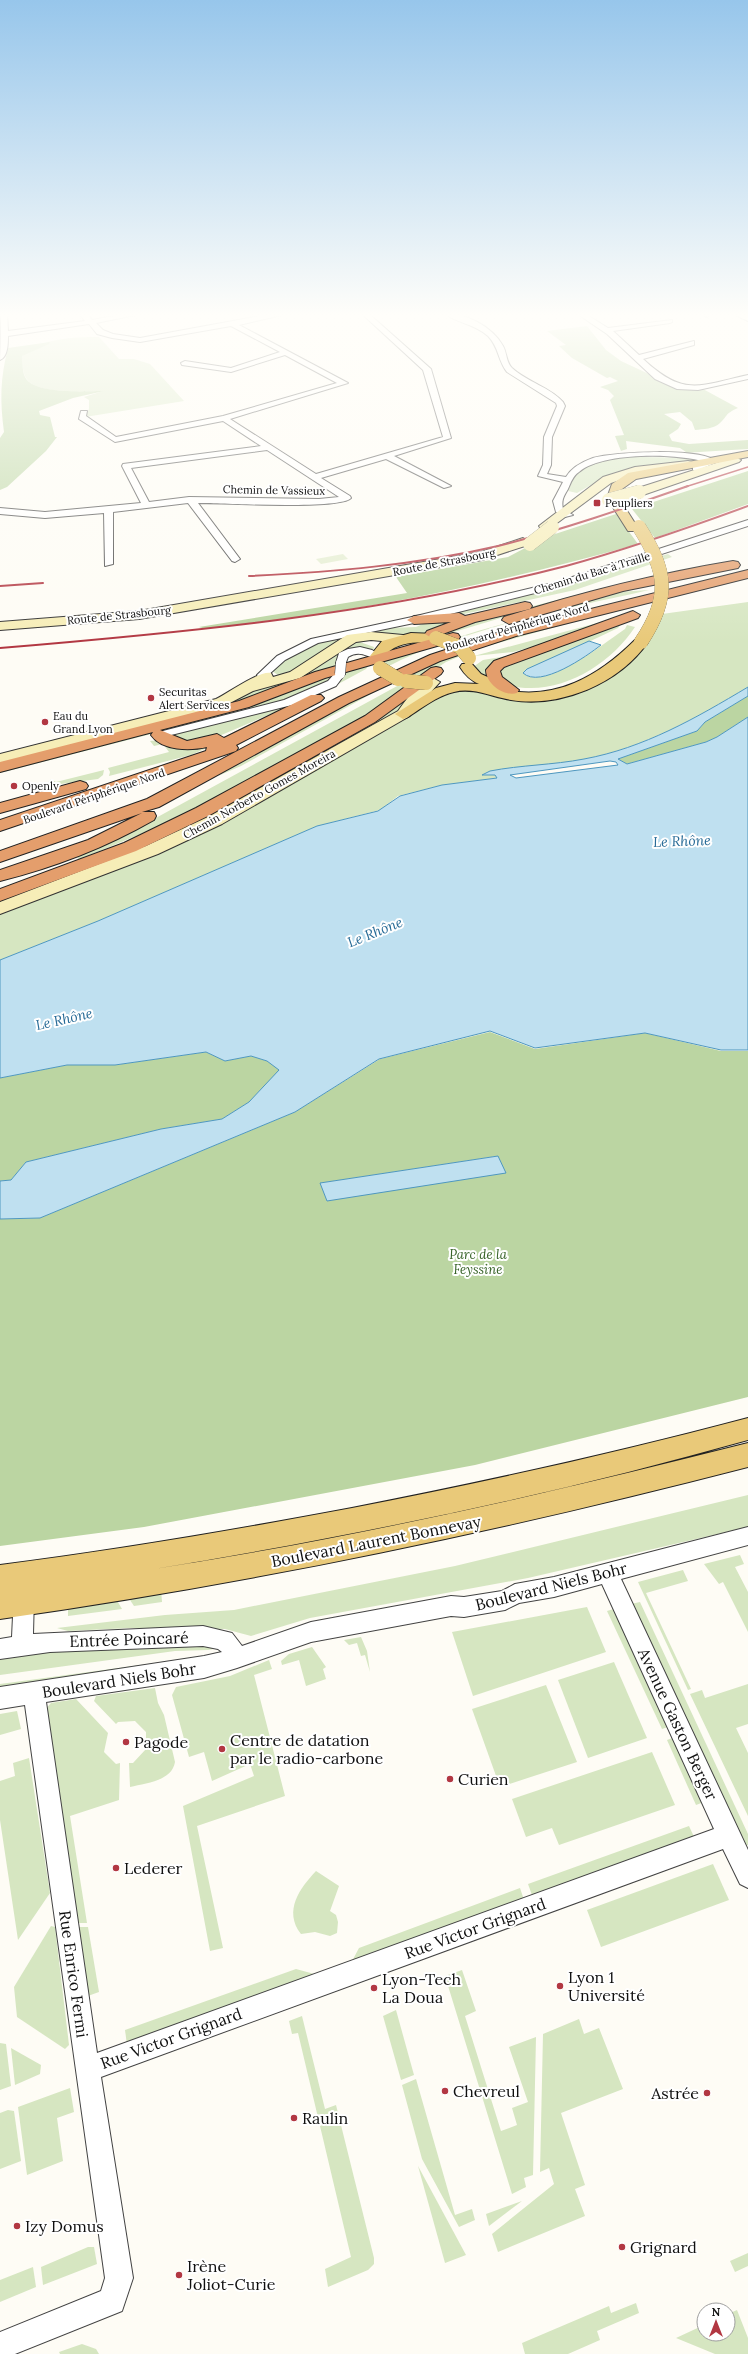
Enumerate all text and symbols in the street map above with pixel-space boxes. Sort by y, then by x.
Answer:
street label: Chemin de Vassieux [223,482,325,498]
place label: Peupliers [605,496,653,510]
marker: Peupliers [592,498,602,508]
street label: Route de Strasbourg [391,545,498,579]
street label: Chemin du Bac à Traille [532,549,652,597]
street label: Boulevard Périphérique Nord [443,600,591,654]
street label: Route de Strasbourg [66,602,173,627]
place label: Securitas Alert Services [158,685,229,712]
marker: Securitas Alert Services [146,693,156,703]
place label: Eau du Grand Lyon [53,709,113,736]
marker: Eau du Grand Lyon [40,717,50,727]
street label: Chemin Norberto Gomes Moreira [180,746,338,842]
street label: Boulevard Périphérique Nord [21,765,167,827]
place label: Openly [22,779,59,793]
marker: Openly [9,781,19,791]
water label: Le Rhône [653,831,712,851]
water label: Le Rhône [345,913,405,951]
water label: Le Rhône [34,1004,94,1034]
park label: Parc de la Feyssine [449,1246,508,1278]
street label: Boulevard Laurent Bonnevay [269,1511,483,1571]
street label: Boulevard Niels Bohr [473,1557,629,1615]
street label: Entrée Poincaré [69,1627,189,1651]
street label: Avenue Gaston Berger [634,1644,722,1803]
street label: Boulevard Niels Bohr [41,1658,198,1702]
place label: Centre de datation par le radio-carbone [230,1730,383,1768]
place label: Pagode [134,1732,189,1752]
marker: Pagode [121,1737,131,1747]
marker: Centre de datation par le radio-carbone [217,1744,227,1754]
place label: Curien [458,1769,509,1789]
marker: Curien [445,1774,455,1784]
place label: Lederer [124,1858,183,1878]
marker: Lederer [111,1863,121,1873]
street label: Rue Victor Grignard [402,1893,549,1963]
street label: Rue Enrico Fermi [55,1909,93,2039]
place label: Lyon 1 Université [568,1967,645,2005]
place label: Lyon-Tech La Doua [382,1969,462,2007]
marker: Lyon 1 Université [555,1981,565,1991]
marker: Lyon-Tech La Doua [369,1983,379,1993]
street label: Rue Victor Grignard [98,2003,245,2073]
place label: Chevreul [453,2081,520,2101]
place label: Astrée [650,2083,699,2103]
marker: Chevreul [440,2086,450,2096]
marker: Astrée [702,2088,712,2098]
place label: Raulin [302,2108,349,2128]
marker: Raulin [289,2113,299,2123]
place label: Izy Domus [25,2216,104,2236]
marker: Izy Domus [12,2221,22,2231]
place label: Grignard [630,2237,697,2257]
marker: Grignard [617,2242,627,2252]
place label: Irène Joliot-Curie [186,2256,276,2294]
marker: Irène Joliot-Curie [174,2270,184,2280]
north arrow [696,2302,736,2342]
text: N [712,2305,721,2319]

